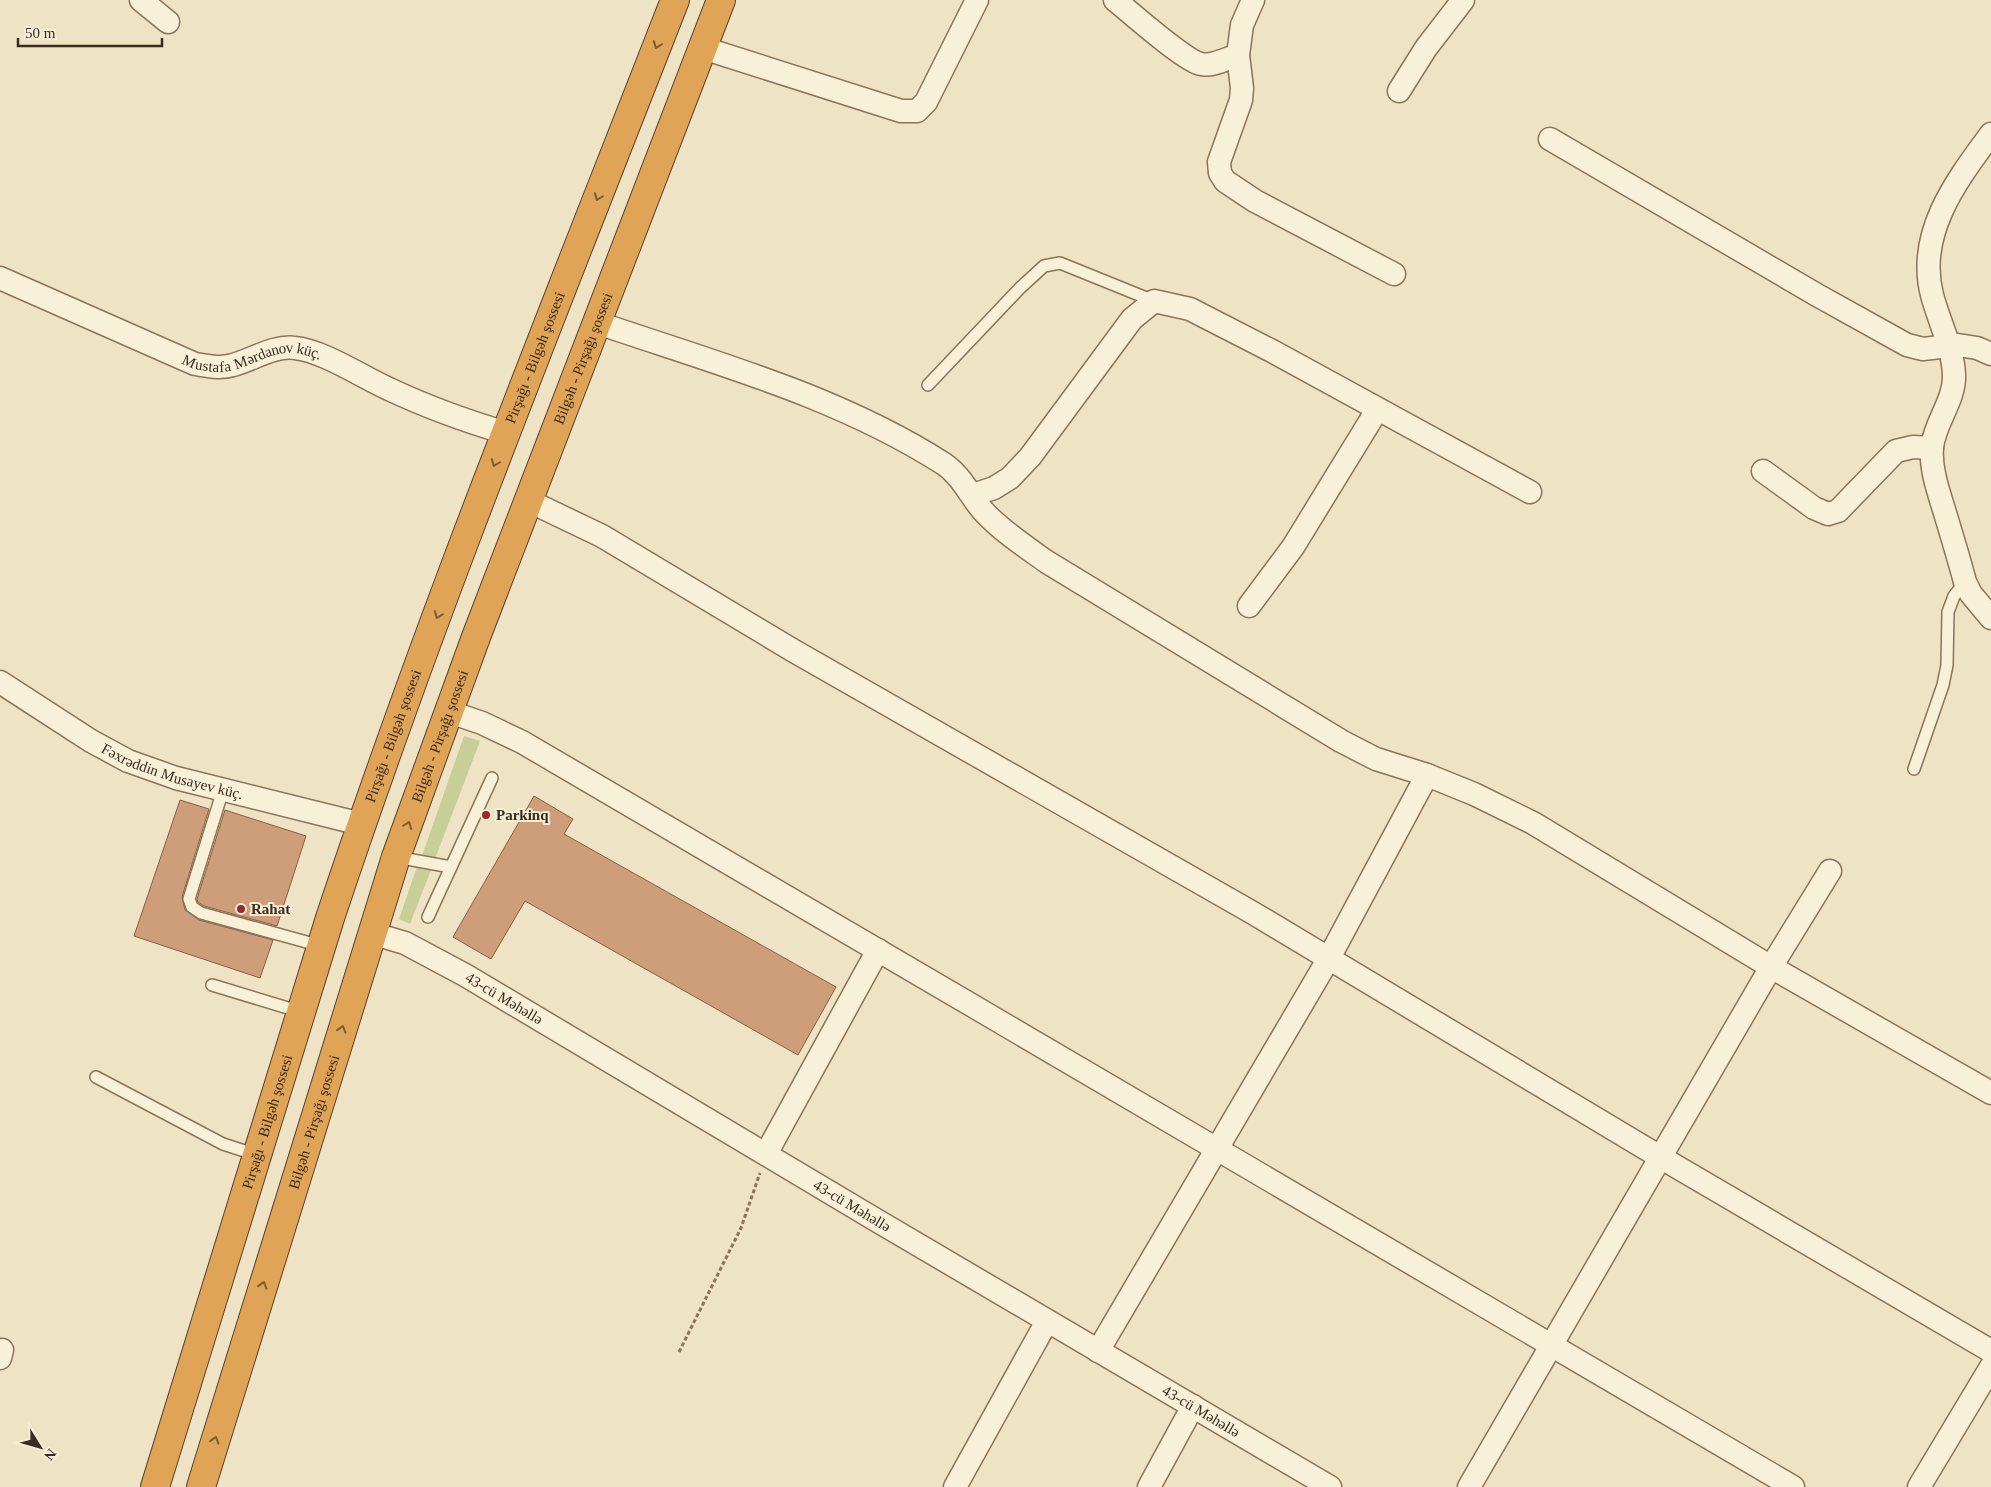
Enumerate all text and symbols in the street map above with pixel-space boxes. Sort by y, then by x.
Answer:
scale bar [18,15,161,47]
text: 50 m [25,25,56,41]
one-way arrow [653,41,663,49]
one-way arrow [594,192,604,201]
street label: Pirşağı - Bilgəh şossesi [502,290,568,426]
street label: Bilgəh - Pirşağı şossesi [551,290,616,427]
street label: Mustafa Mərdanov küç. [180,340,324,375]
one-way arrow [491,458,501,466]
one-way arrow [434,610,444,618]
street label: Pirşağı - Bilgəh şossesi [362,667,424,804]
street label: Bilgəh - Pirşağı şossesi [409,668,471,805]
street label: Fəxrəddin Musayev küç. [99,740,245,802]
place label: Parkinq [496,807,549,823]
marker: Parkinq [480,809,492,821]
one-way arrow [402,821,412,830]
place label: Rahat [251,901,290,917]
marker: Rahat [235,903,247,915]
street label: 43-cü Məhəllə [463,969,546,1028]
one-way arrow [336,1026,346,1034]
street label: Pirşağı - Bilgəh şossesi [239,1053,295,1191]
street label: Bilgəh - Pirşağı şossesi [286,1053,342,1191]
street label: 43-cü Məhəllə [811,1177,894,1235]
one-way arrow [257,1281,267,1290]
street label: 43-cü Məhəllə [1159,1382,1243,1440]
north arrow [15,1422,65,1472]
one-way arrow [209,1437,219,1445]
text: N [41,1446,59,1463]

